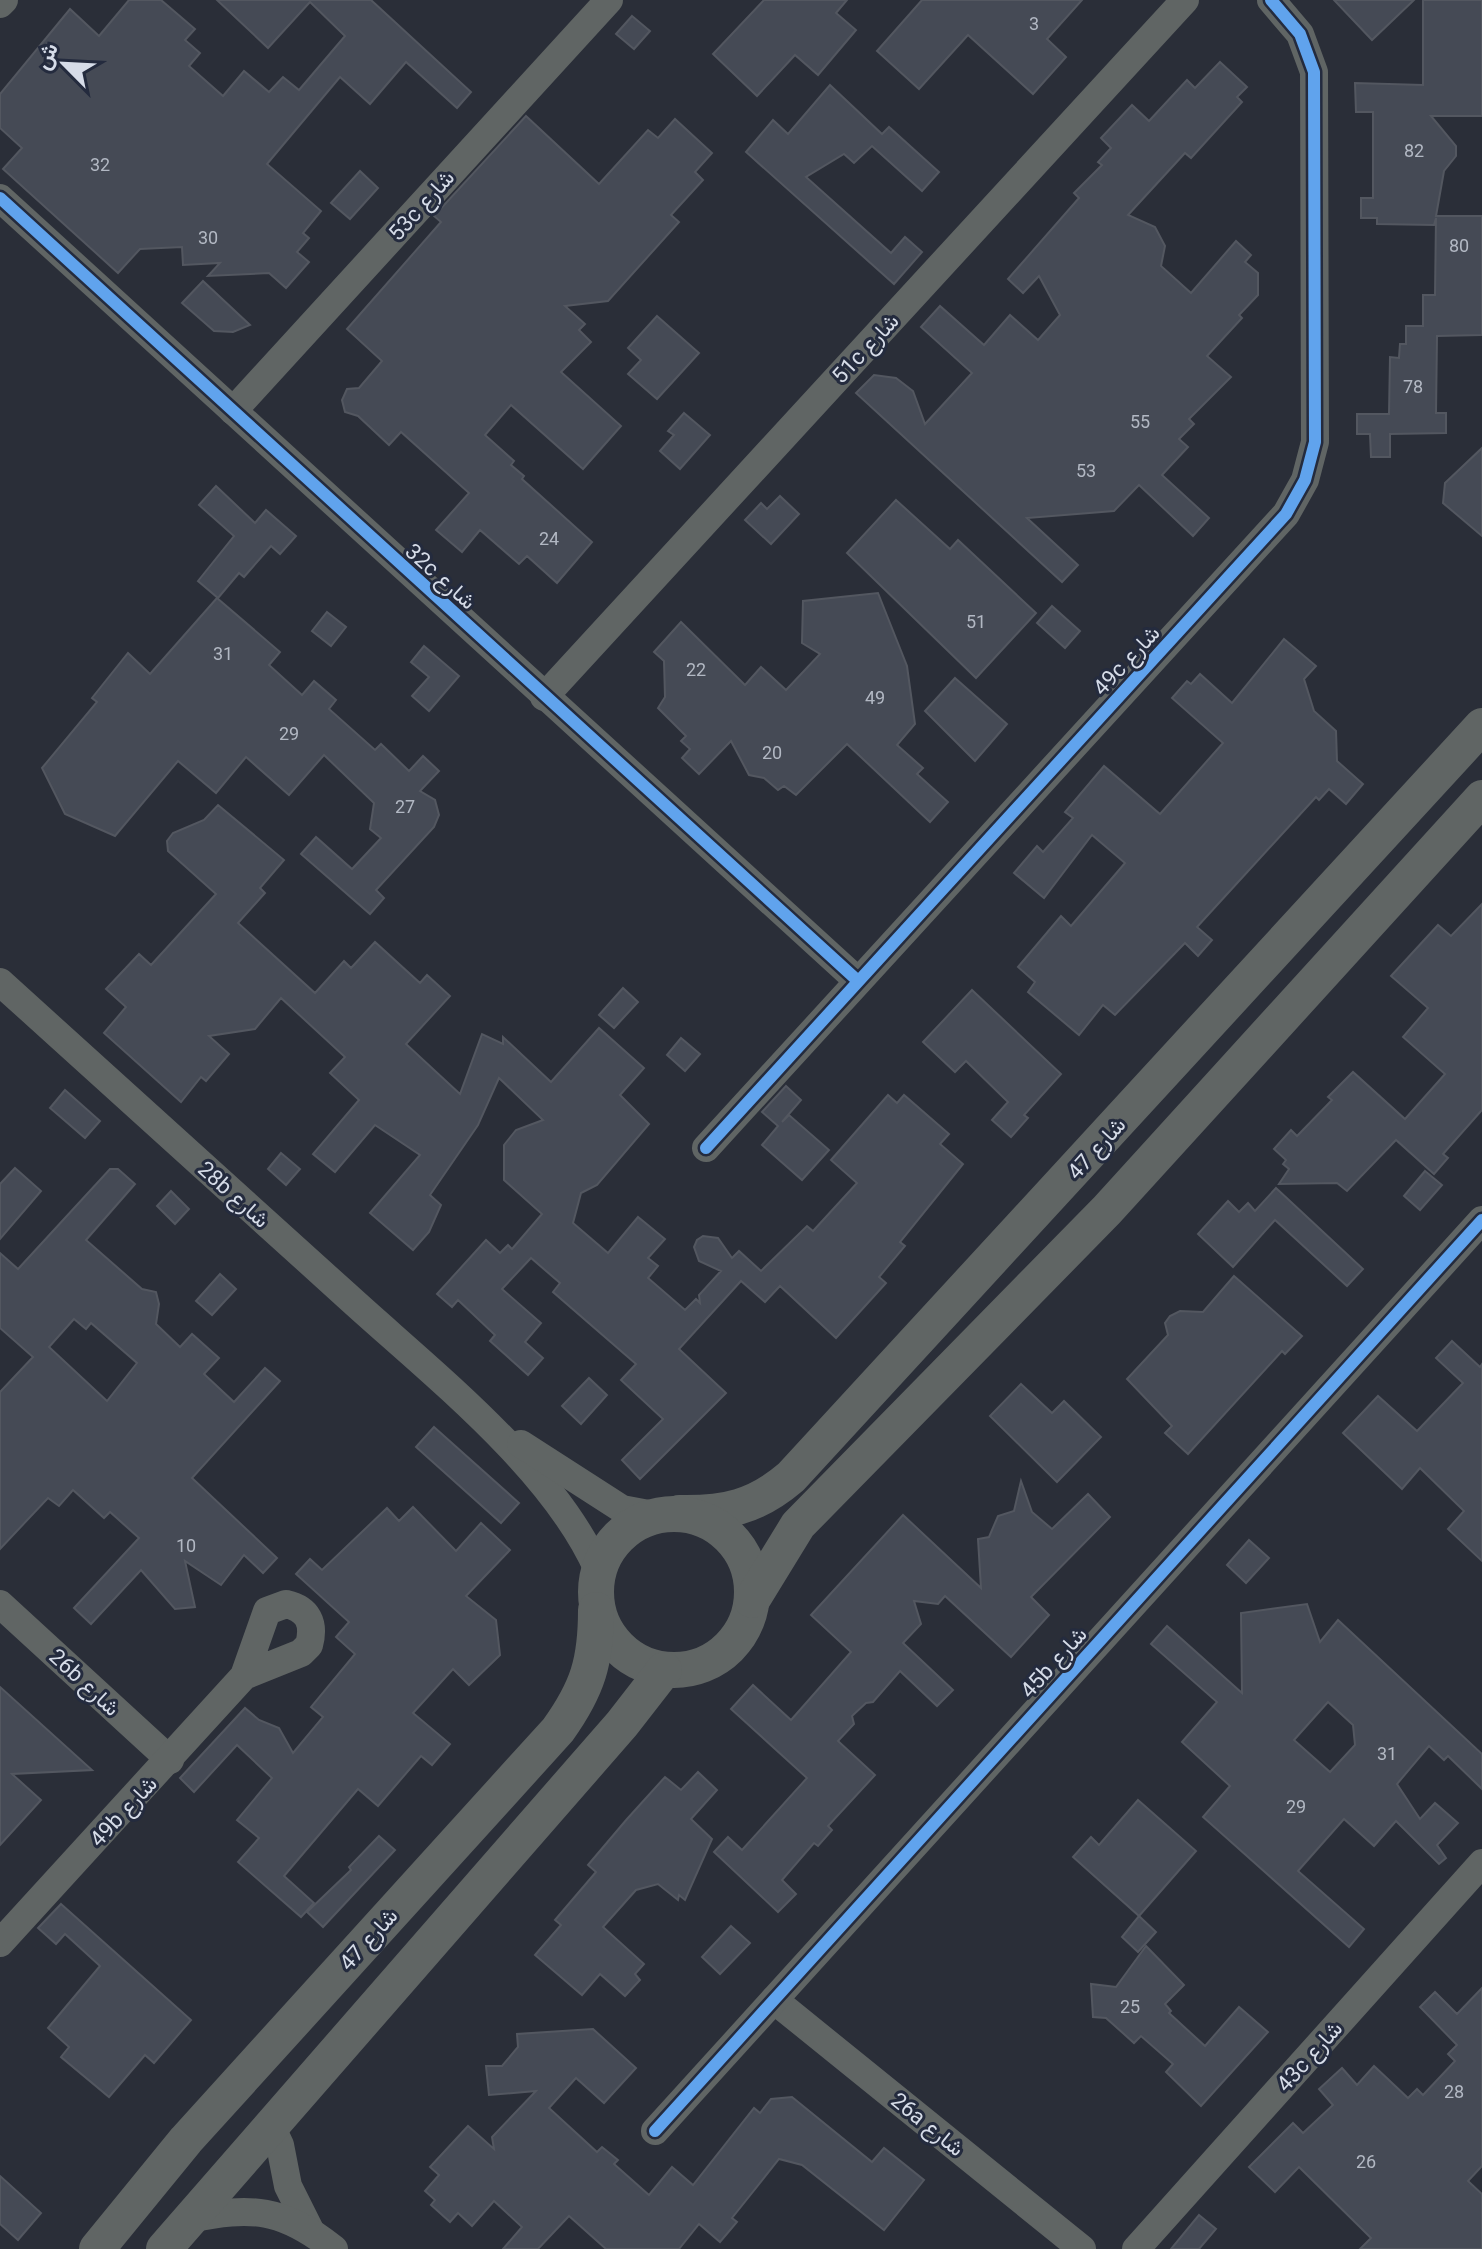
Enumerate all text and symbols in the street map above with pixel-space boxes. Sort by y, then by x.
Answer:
house number: 3 [1029,13,1039,34]
north arrow [24,24,104,104]
text: ش [29,39,64,74]
house number: 82 [1404,140,1424,161]
house number: 32 [90,154,110,175]
street label: 53c شارع [383,165,461,247]
house number: 30 [198,227,218,248]
house number: 80 [1449,235,1469,256]
street label: 51c شارع [827,308,905,390]
house number: 78 [1403,376,1423,397]
house number: 55 [1130,411,1150,432]
house number: 53 [1076,460,1096,481]
house number: 24 [539,528,559,549]
street label: 32c شارع [399,538,481,616]
house number: 51 [966,611,986,632]
street label: 49c شارع [1088,620,1166,702]
house number: 31 [213,643,233,664]
house number: 22 [686,659,706,680]
house number: 49 [865,687,885,708]
house number: 29 [279,723,299,744]
house number: 20 [762,742,782,763]
house number: 27 [395,796,415,817]
street label: شارع 47 [1062,1112,1132,1186]
street label: 28b شارع [192,1156,274,1234]
house number: 10 [176,1535,196,1556]
street label: 45b شارع [1015,1622,1093,1704]
street label: 26b شارع [43,1644,125,1723]
house number: 31 [1377,1743,1397,1764]
street label: 49b شارع [85,1771,164,1853]
house number: 29 [1286,1796,1306,1817]
street label: شارع 47 [334,1903,404,1977]
house number: 25 [1120,1996,1140,2017]
street label: 43c شارع [1271,2016,1349,2098]
house number: 28 [1444,2081,1464,2102]
street label: 26a شارع [885,2087,969,2163]
house number: 26 [1356,2151,1376,2172]

